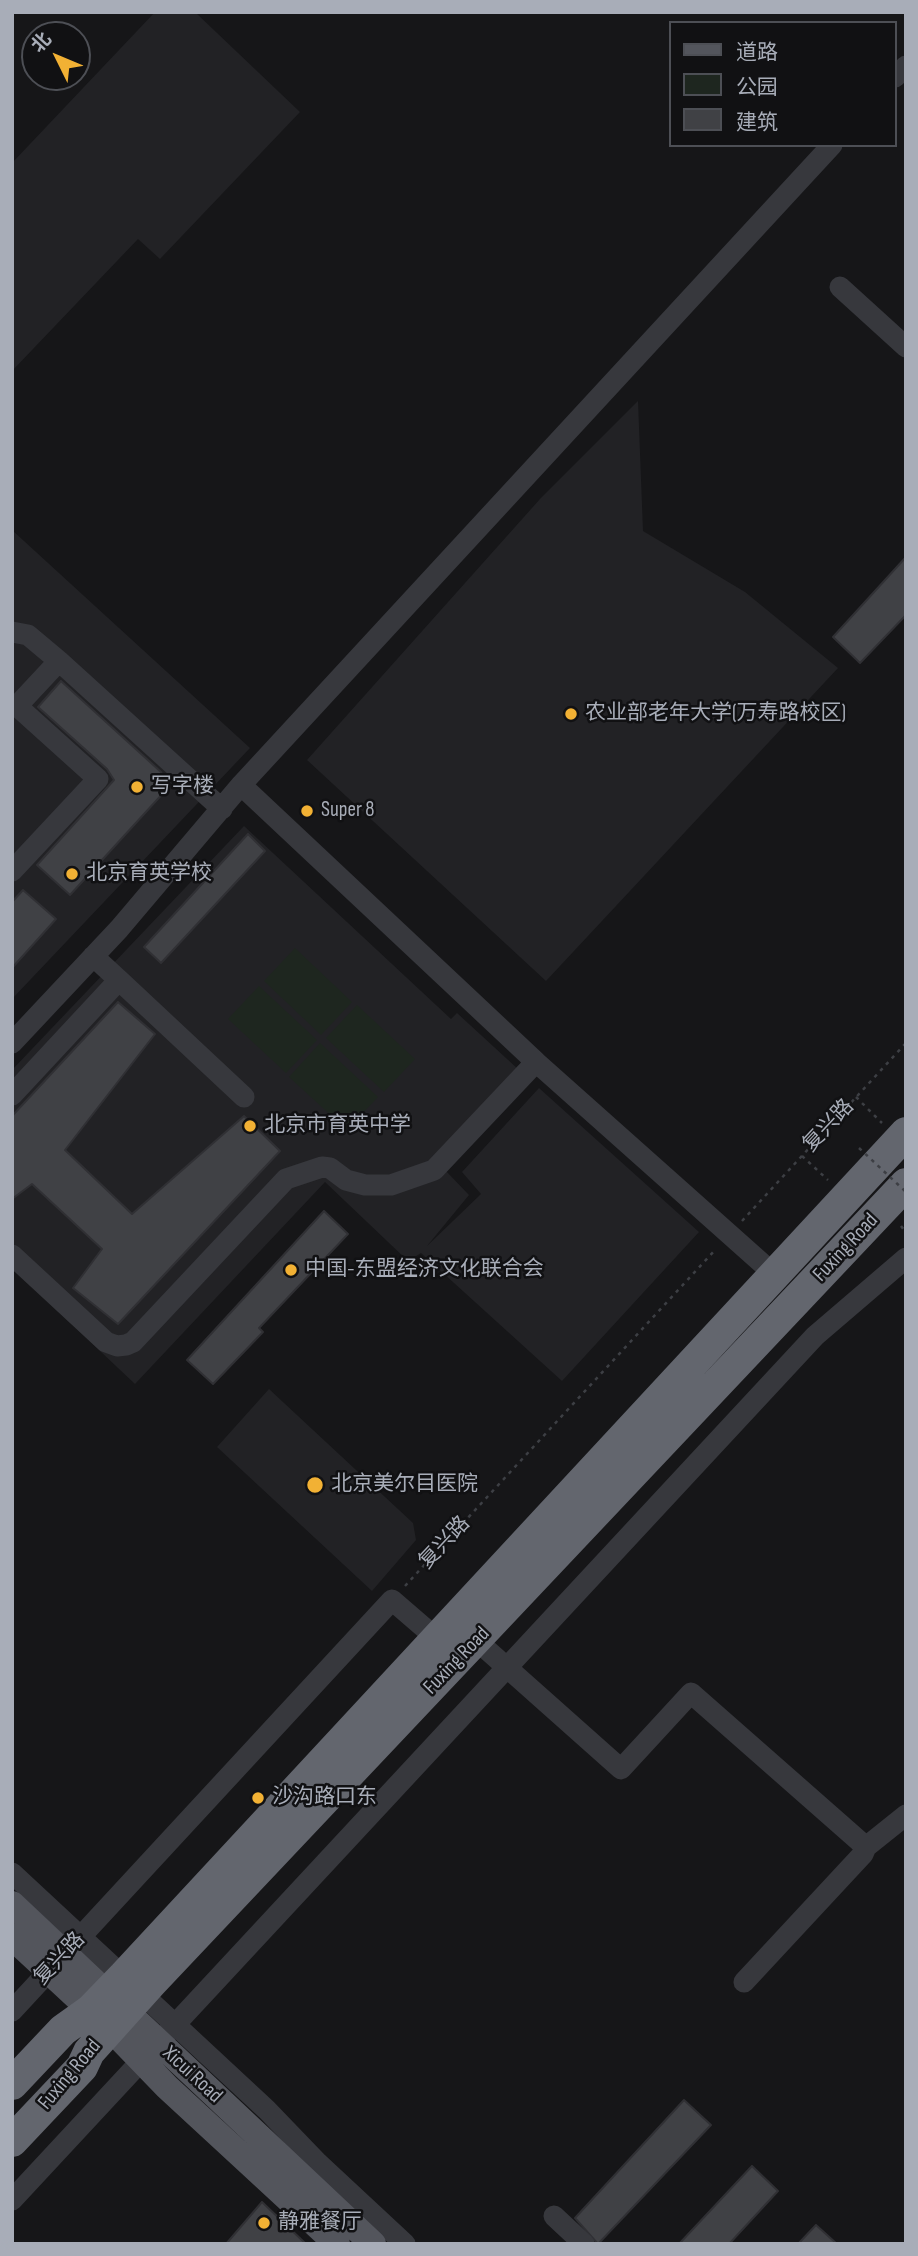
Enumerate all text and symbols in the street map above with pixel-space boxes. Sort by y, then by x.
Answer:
north arrow [21,21,91,91]
legend [670,21,897,147]
text: 北 [27,28,57,58]
text: 道路 [736,40,778,65]
text: 公园 [736,75,778,100]
text: 建筑 [736,110,778,135]
place label: 农业部老年大学(万寿路校区) [585,701,846,727]
marker: 农业部老年大学(万寿路校区) [563,706,579,722]
place label: 写字楼 [151,774,214,800]
marker: 写字楼 [129,779,145,795]
place label: Super 8 [321,798,374,824]
marker: Super 8 [299,803,315,819]
place label: 北京育英学校 [86,861,212,887]
marker: 北京育英学校 [64,866,80,882]
street label: 复兴路 [798,1094,860,1158]
place label: 北京市育英中学 [264,1113,411,1139]
marker: 北京市育英中学 [242,1118,258,1134]
street label: Fuxing Road [808,1209,884,1287]
place label: 中国-东盟经济文化联合会 [305,1257,544,1283]
marker: 中国-东盟经济文化联合会 [283,1262,299,1278]
place label: 北京美尔目医院 [331,1472,478,1498]
marker: 北京美尔目医院 [305,1475,325,1495]
street label: 复兴路 [414,1511,476,1575]
street label: Fuxing Road [419,1622,495,1700]
place label: 沙沟路口东 [272,1785,377,1811]
marker: 沙沟路口东 [250,1790,266,1806]
street label: 复兴路 [29,1927,91,1991]
street label: Fuxing Road [33,2035,107,2115]
street label: Xicui Road [157,2041,227,2109]
place label: 静雅餐厅 [278,2210,362,2236]
marker: 静雅餐厅 [256,2215,272,2231]

